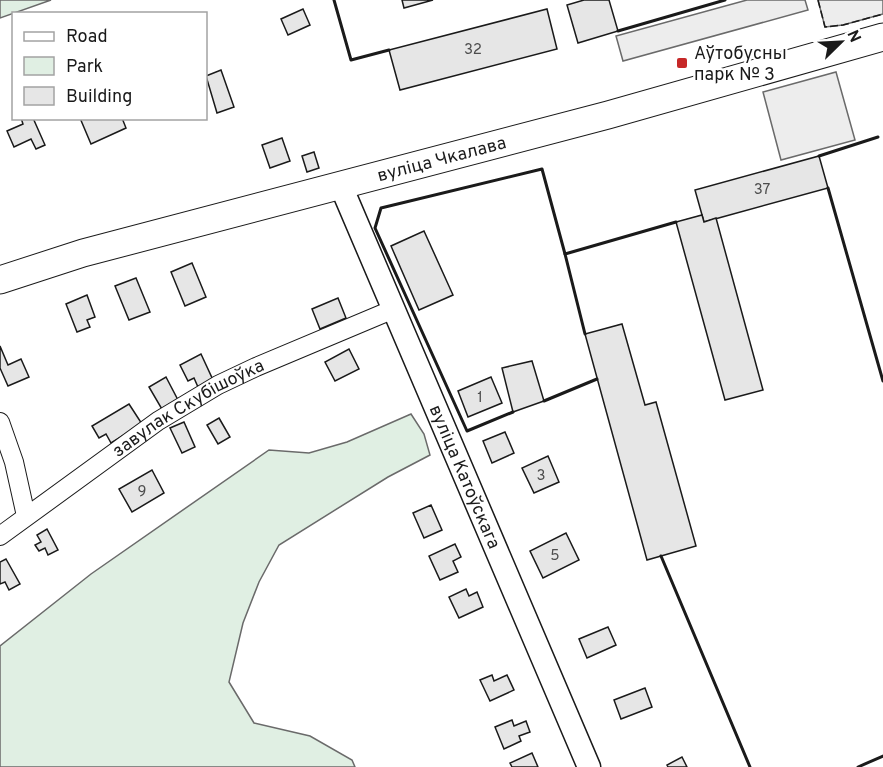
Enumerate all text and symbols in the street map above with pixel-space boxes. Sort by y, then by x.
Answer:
legend [12,12,207,120]
north arrow [811,12,871,72]
text: Road [66,26,108,49]
text: N [841,27,864,46]
house number: 32 [464,41,482,60]
place label: Аўтобусны парк № 3 [694,43,787,87]
text: Park [66,56,103,79]
marker: Аўтобусны парк № 3 [675,56,689,70]
text: Building [66,86,132,109]
street label: вуліца Чкалава [375,132,509,188]
house number: 37 [754,181,771,200]
street label: завулак Скубішоўка [108,355,268,463]
house number: 1 [477,389,483,408]
street label: вуліца Катоўскага [423,402,505,553]
house number: 3 [536,467,546,486]
house number: 9 [138,483,146,502]
house number: 5 [550,547,560,566]

